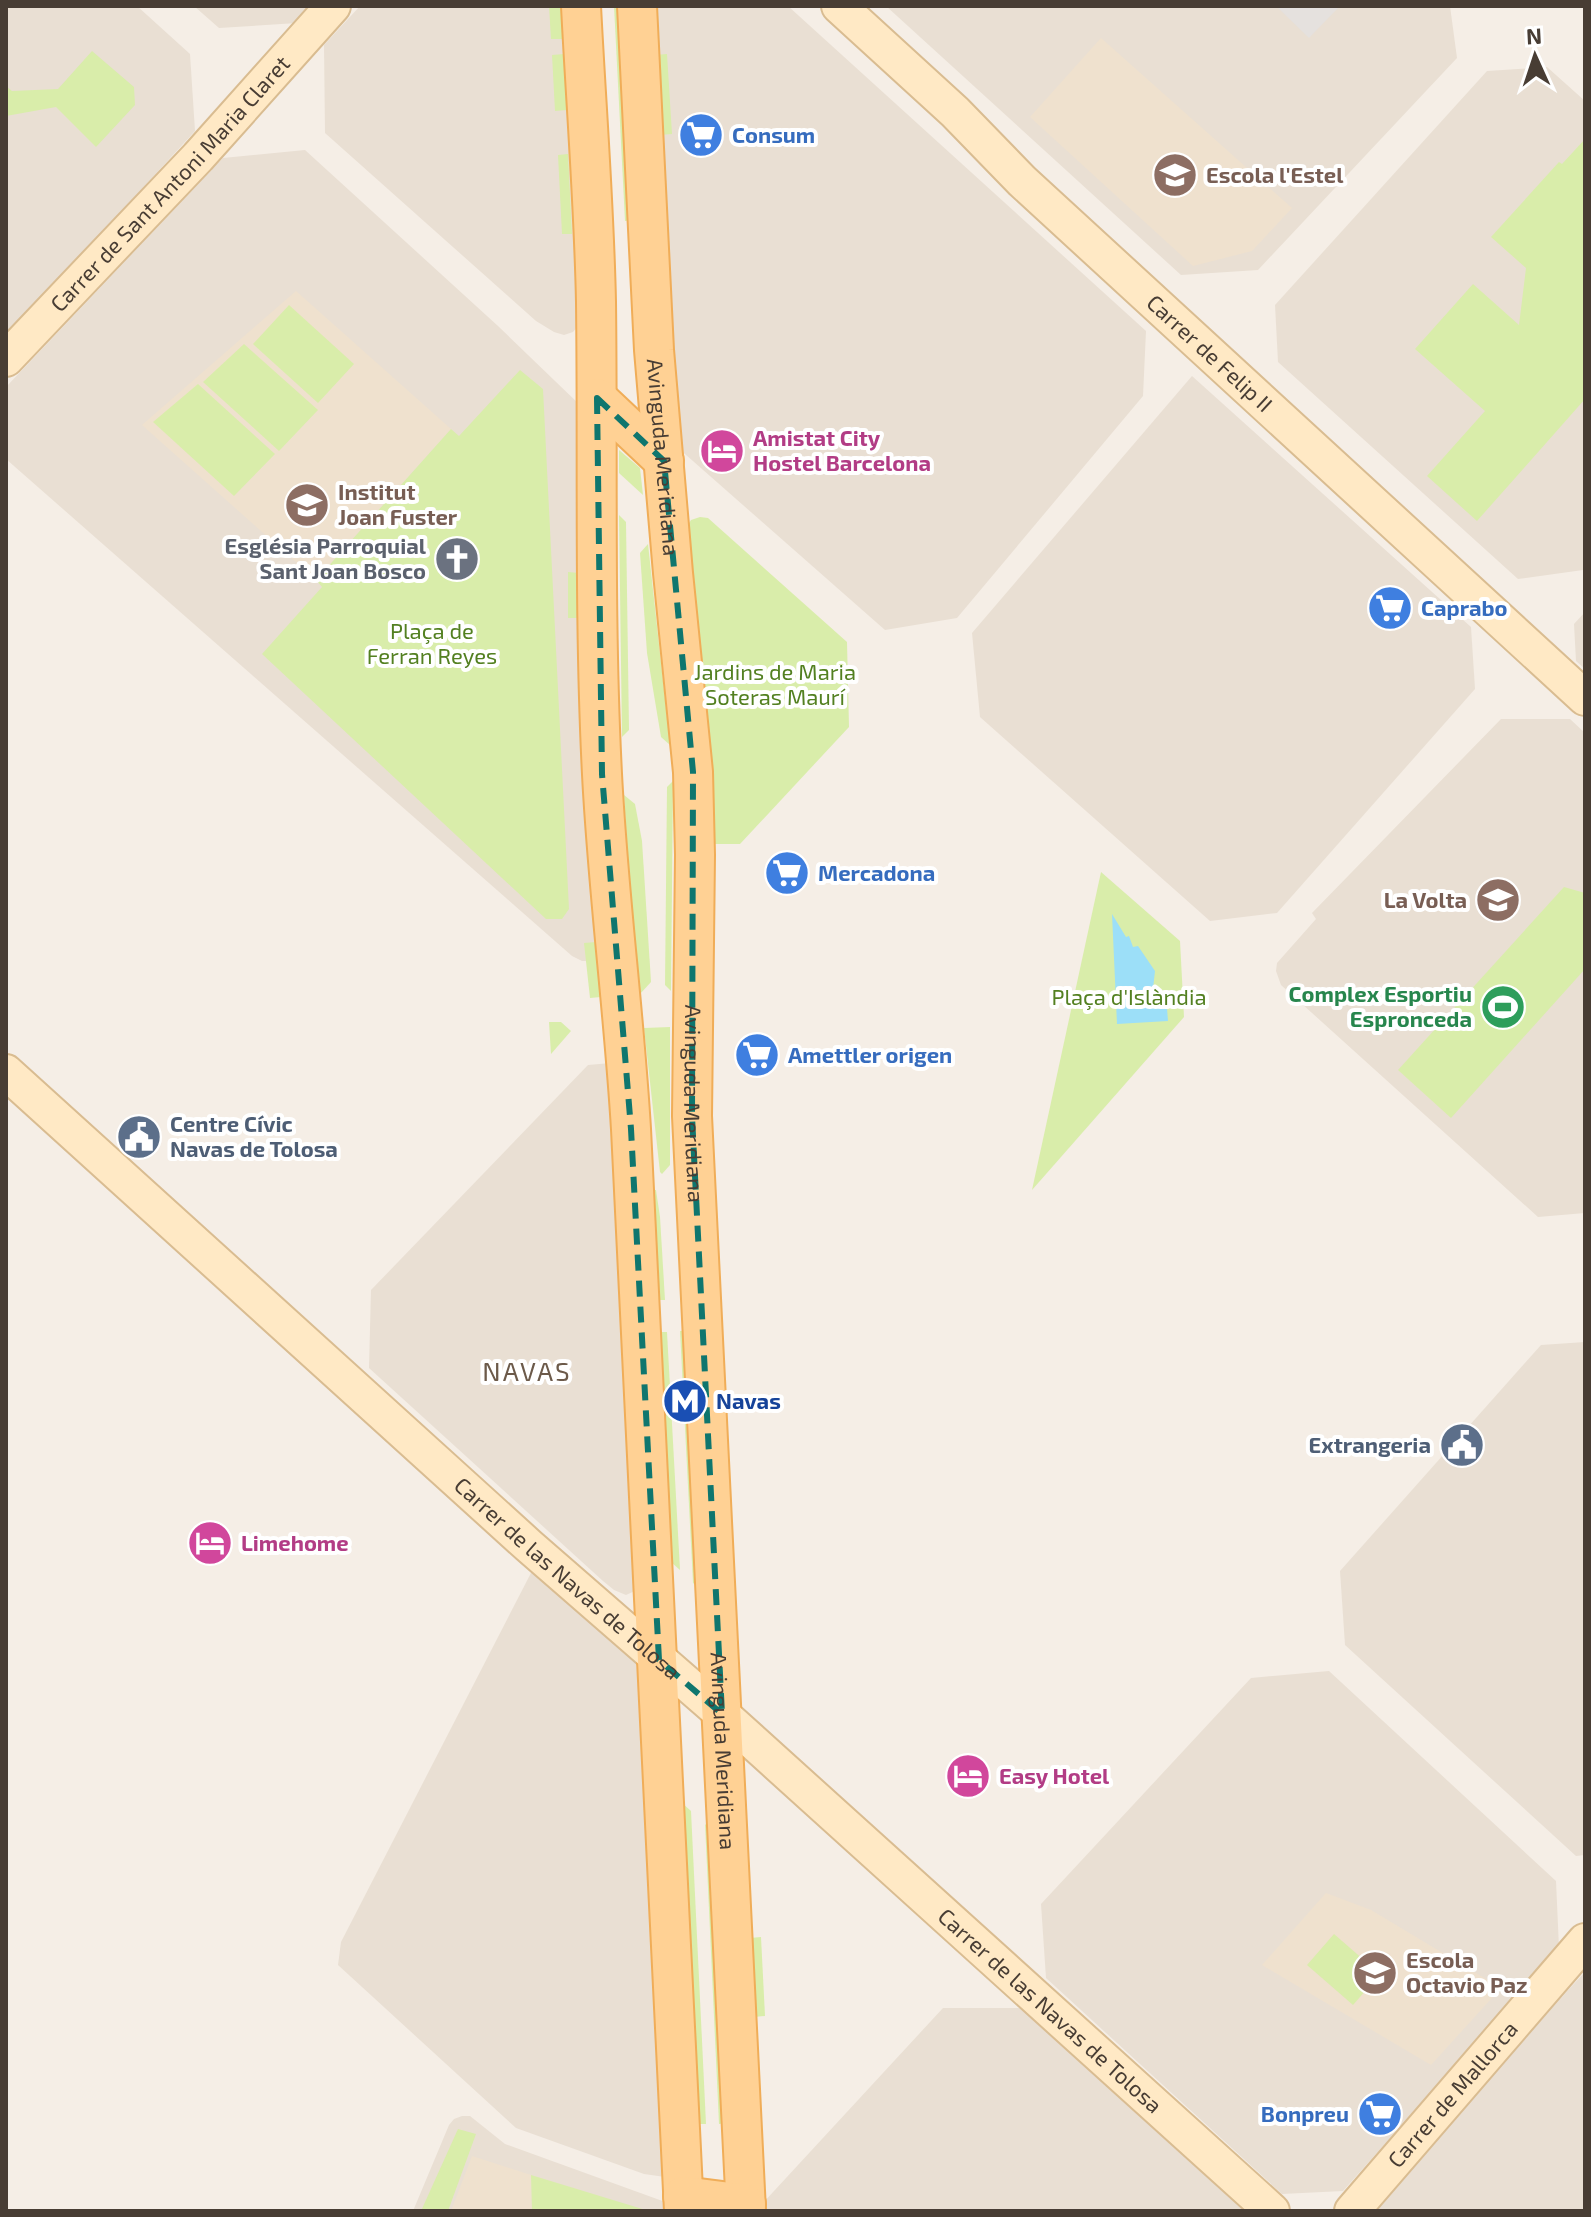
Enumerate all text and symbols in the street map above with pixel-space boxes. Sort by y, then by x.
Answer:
north arrow [1495,16,1575,96]
text: N [1525,22,1543,48]
street label: Carrer de Sant Antoni Maria Claret [44,50,294,316]
supermarket icon: Consum [677,111,725,159]
place label: Consum [732,121,815,147]
school or university icon: Escola l'Estel [1151,151,1199,199]
place label: Escola l'Estel [1206,161,1344,187]
street label: Carrer de Felip II [1142,288,1278,417]
street label: Avinguda Meridiana [643,357,685,557]
place label: Amistat City Hostel Barcelona [753,424,931,475]
hotel icon: Amistat City Hostel Barcelona [698,427,746,475]
place label: Institut Joan Fuster [338,478,458,529]
school or university icon: Institut Joan Fuster [283,481,331,529]
place label: Església Parroquial Sant Joan Bosco [225,532,427,583]
church icon: Església Parroquial Sant Joan Bosco [433,535,481,583]
supermarket icon: Caprabo [1366,584,1414,632]
place label: Caprabo [1421,594,1508,620]
park label: Plaça de Ferran Reyes [367,617,497,668]
park label: Jardins de Maria Soteras Maurí [694,658,856,709]
supermarket icon: Mercadona [763,849,811,897]
place label: Mercadona [818,859,935,885]
school or university icon: La Volta [1474,876,1522,924]
place label: La Volta [1384,886,1467,912]
place label: Complex Esportiu Espronceda [1289,980,1472,1031]
park label: Plaça d'Islàndia [1051,983,1207,1011]
sports icon: Complex Esportiu Espronceda [1479,983,1527,1031]
street label: Avinguda Meridiana [680,1005,710,1203]
supermarket icon: Amettler origen [733,1031,781,1079]
place label: Amettler origen [788,1041,952,1067]
place label: Centre Cívic Navas de Tolosa [170,1110,338,1161]
public building icon: Centre Cívic Navas de Tolosa [115,1113,163,1161]
district label: NAVAS [482,1355,572,1386]
metro station icon: Navas [661,1377,709,1425]
place label: Navas [716,1387,781,1413]
public building icon: Extrangeria [1438,1421,1486,1469]
place label: Extrangeria [1309,1431,1431,1457]
street label: Carrer de las Navas de Tolosa [450,1471,686,1684]
hotel icon: Limehome [186,1519,234,1567]
place label: Limehome [241,1529,349,1555]
street label: Avinguda Meridiana [706,1651,742,1850]
hotel icon: Easy Hotel [944,1752,992,1800]
place label: Easy Hotel [999,1762,1110,1789]
street label: Carrer de las Navas de Tolosa [934,1902,1168,2117]
place label: Escola Octavio Paz [1406,1946,1528,1997]
school or university icon: Escola Octavio Paz [1351,1949,1399,1997]
street label: Carrer de Mallorca [1382,2015,1522,2172]
supermarket icon: Bonpreu [1356,2090,1404,2138]
place label: Bonpreu [1261,2100,1349,2126]

